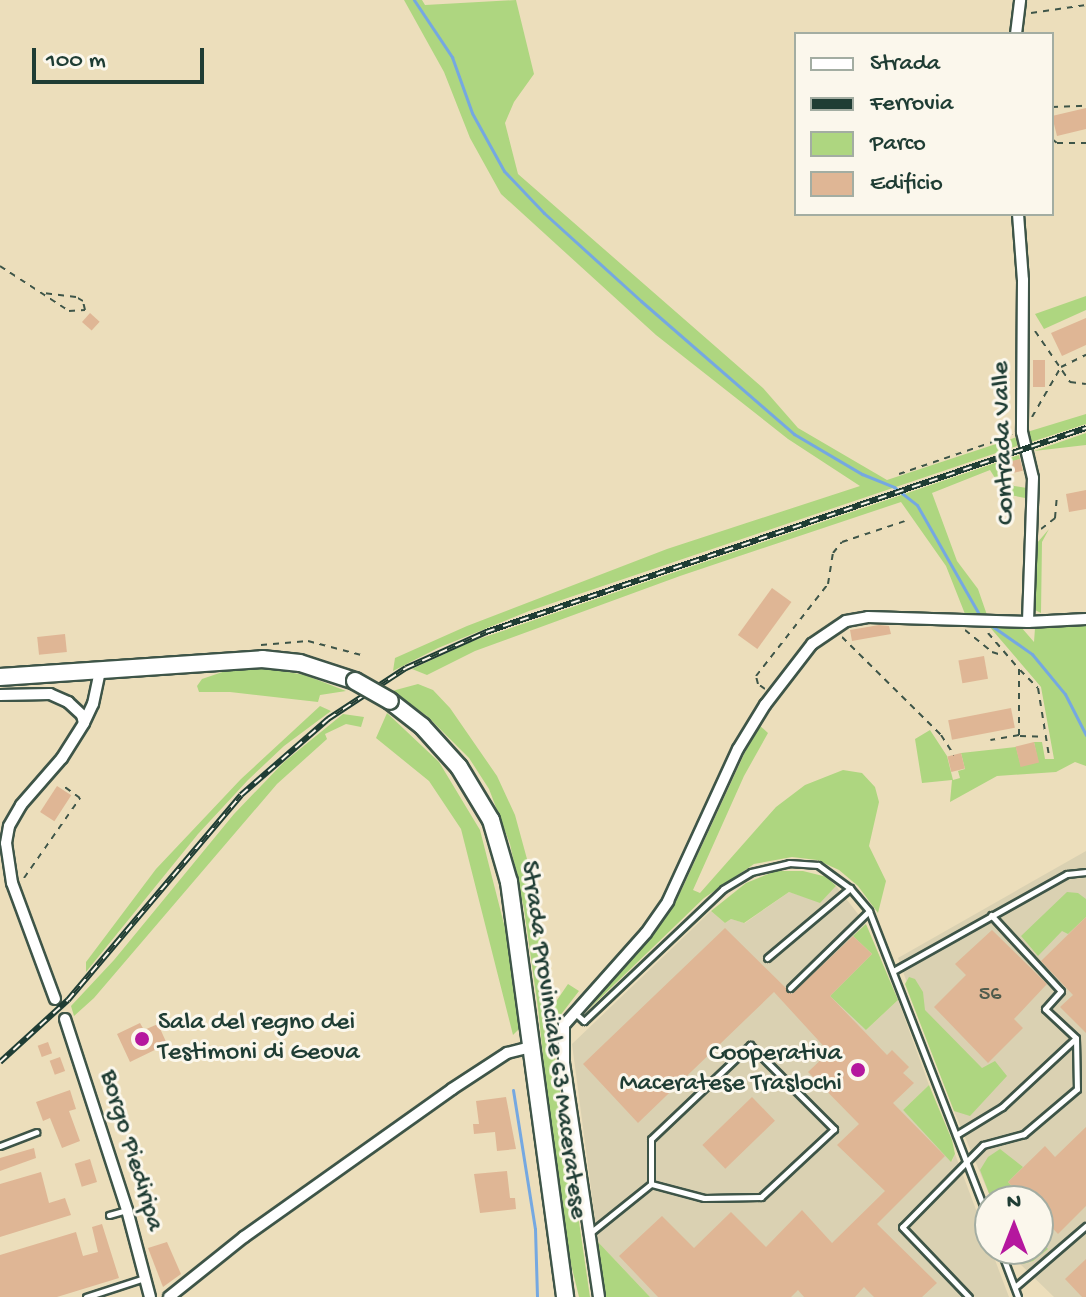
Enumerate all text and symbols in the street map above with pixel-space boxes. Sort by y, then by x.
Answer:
scale bar [36,32,208,82]
legend [794,32,1054,216]
text: 100 m [46,47,106,76]
text: Strada [870,50,940,79]
text: Ferrovia [870,90,953,119]
text: Parco [870,130,926,159]
text: Edificio [870,170,943,199]
street label: Contrada Valle [987,361,1023,525]
street label: Strada Provinciale 63 Maceratese [511,859,593,1221]
house number: 56 [979,983,1001,1009]
place label: Sala del regno dei Testimoni di Geova [158,1008,360,1070]
marker: Sala del regno dei Testimoni di Geova [133,1030,151,1048]
place label: Cooperativa Maceratese Traslochi [620,1039,842,1100]
marker: Cooperativa Maceratese Traslochi [849,1061,867,1079]
street label: Borgo Piediripa [91,1067,169,1235]
north arrow [974,1185,1054,1265]
text: N [1007,1190,1021,1216]

